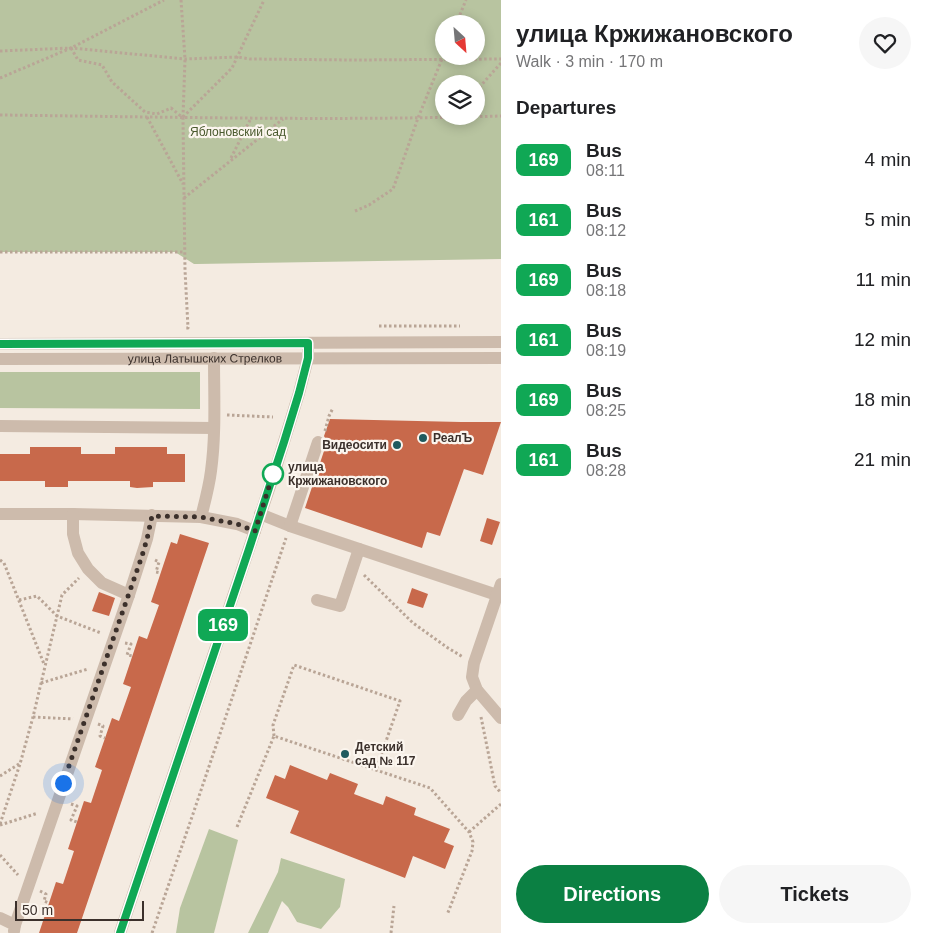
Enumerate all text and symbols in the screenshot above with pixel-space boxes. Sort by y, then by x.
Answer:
north arrow [435,15,485,65]
map controls [435,15,485,125]
button: heart [859,17,911,69]
text: улица Кржижановского [516,20,793,47]
text: Walk · 3 min · 170 m [516,53,663,70]
button: layers [435,75,485,125]
text: Departures [516,97,616,118]
park label: Яблоновский сад [190,125,286,139]
text: Bus [586,140,622,161]
text: 4 min [865,149,911,170]
text: 169 [528,150,559,170]
text: 08:11 [586,162,625,179]
text: Bus [586,200,622,221]
text: 5 min [865,209,911,230]
text: 161 [528,210,559,230]
text: 08:12 [586,222,626,239]
text: Bus [586,260,622,281]
text: 11 min [855,269,911,290]
text: 169 [528,270,559,290]
text: 08:18 [586,282,626,299]
text: Bus [586,320,622,341]
text: 12 min [854,329,911,350]
text: 161 [528,330,559,350]
text: 08:19 [586,342,626,359]
street label: улица Латышских Стрелков [128,351,282,366]
text: Bus [586,380,622,401]
text: 18 min [854,389,911,410]
text: 169 [528,390,559,410]
text: 08:25 [586,402,626,419]
place label: РеалЪ [433,431,473,445]
marker: РеалЪ [417,432,429,444]
place label: Видеосити [322,438,387,452]
marker: Видеосити [391,439,403,451]
text: Bus [586,440,622,461]
text: 21 min [854,449,911,470]
text: 161 [528,450,559,470]
place label: улица Кржижановского [288,460,387,488]
text: 08:28 [586,462,626,479]
marker: улица Кржижановского [262,463,284,485]
line badge: 169 [194,609,252,641]
text: 169 [208,615,238,635]
place label: Детский сад № 117 [355,740,416,768]
marker: Детский сад № 117 [339,748,351,760]
your location [51,771,76,796]
button: Directions [516,865,709,923]
button: Tickets [719,865,911,923]
scale bar [15,898,144,921]
text: 50 m [22,902,53,918]

